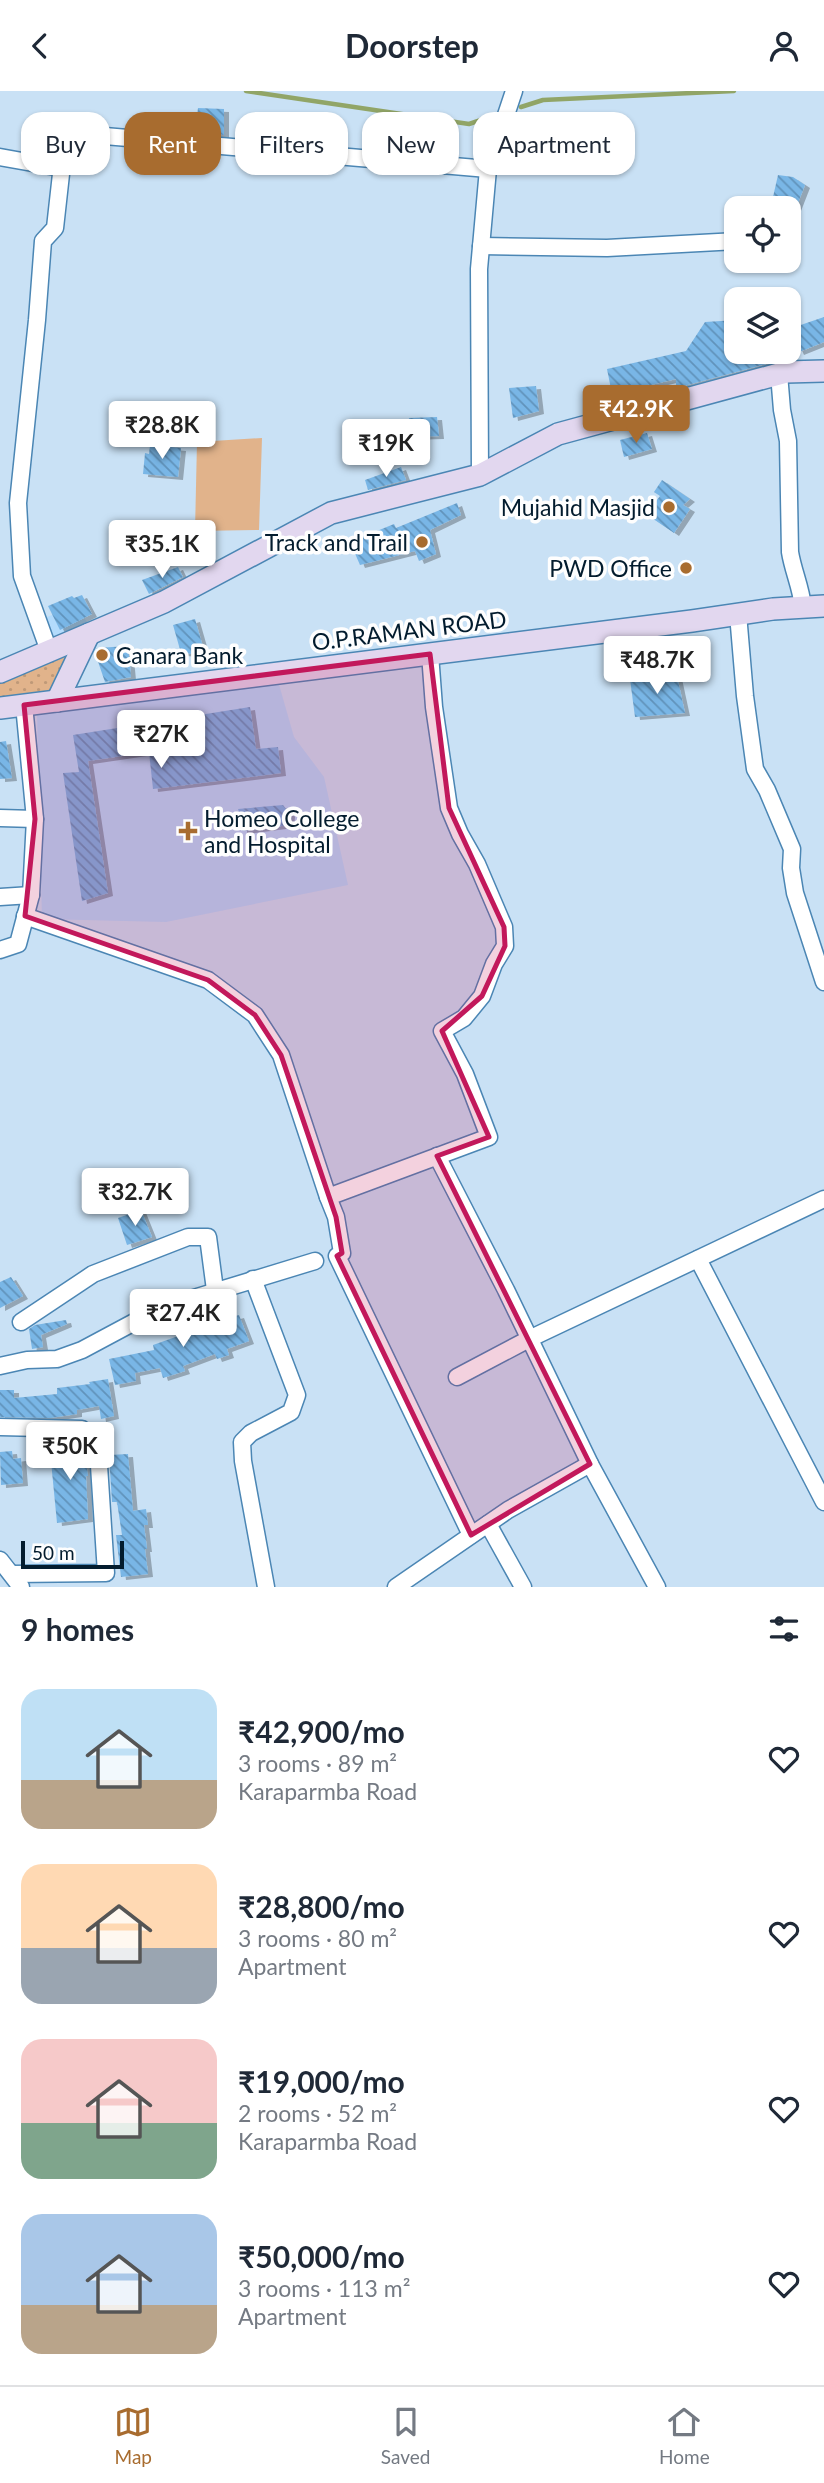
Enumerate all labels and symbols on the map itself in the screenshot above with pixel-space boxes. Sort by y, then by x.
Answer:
pin: ₹42.9K [579,385,693,445]
pin: ₹28.8K [105,401,219,461]
pin: ₹19K [345,419,427,479]
place label: Mujahid Masjid [501,493,655,521]
marker: Mujahid Masjid [661,499,677,515]
pin: ₹35.1K [105,521,219,580]
place label: Track and Trail [265,528,408,556]
marker: Track and Trail [414,534,430,550]
place label: PWD Office [549,554,672,582]
marker: PWD Office [678,560,694,576]
street label: O.P.RAMAN ROAD [310,604,508,656]
pin: ₹48.7K [600,637,714,696]
place label: Canara Bank [116,641,244,669]
marker: Canara Bank [94,647,110,663]
pin: ₹27K [120,711,202,770]
place label: Homeo College and Hospital [204,804,359,858]
marker: Homeo College and Hospital [178,821,198,841]
pin: ₹32.7K [78,1169,192,1228]
pin: ₹27.4K [126,1289,240,1349]
pin: ₹50K [29,1423,111,1482]
scale bar [21,1538,124,1570]

